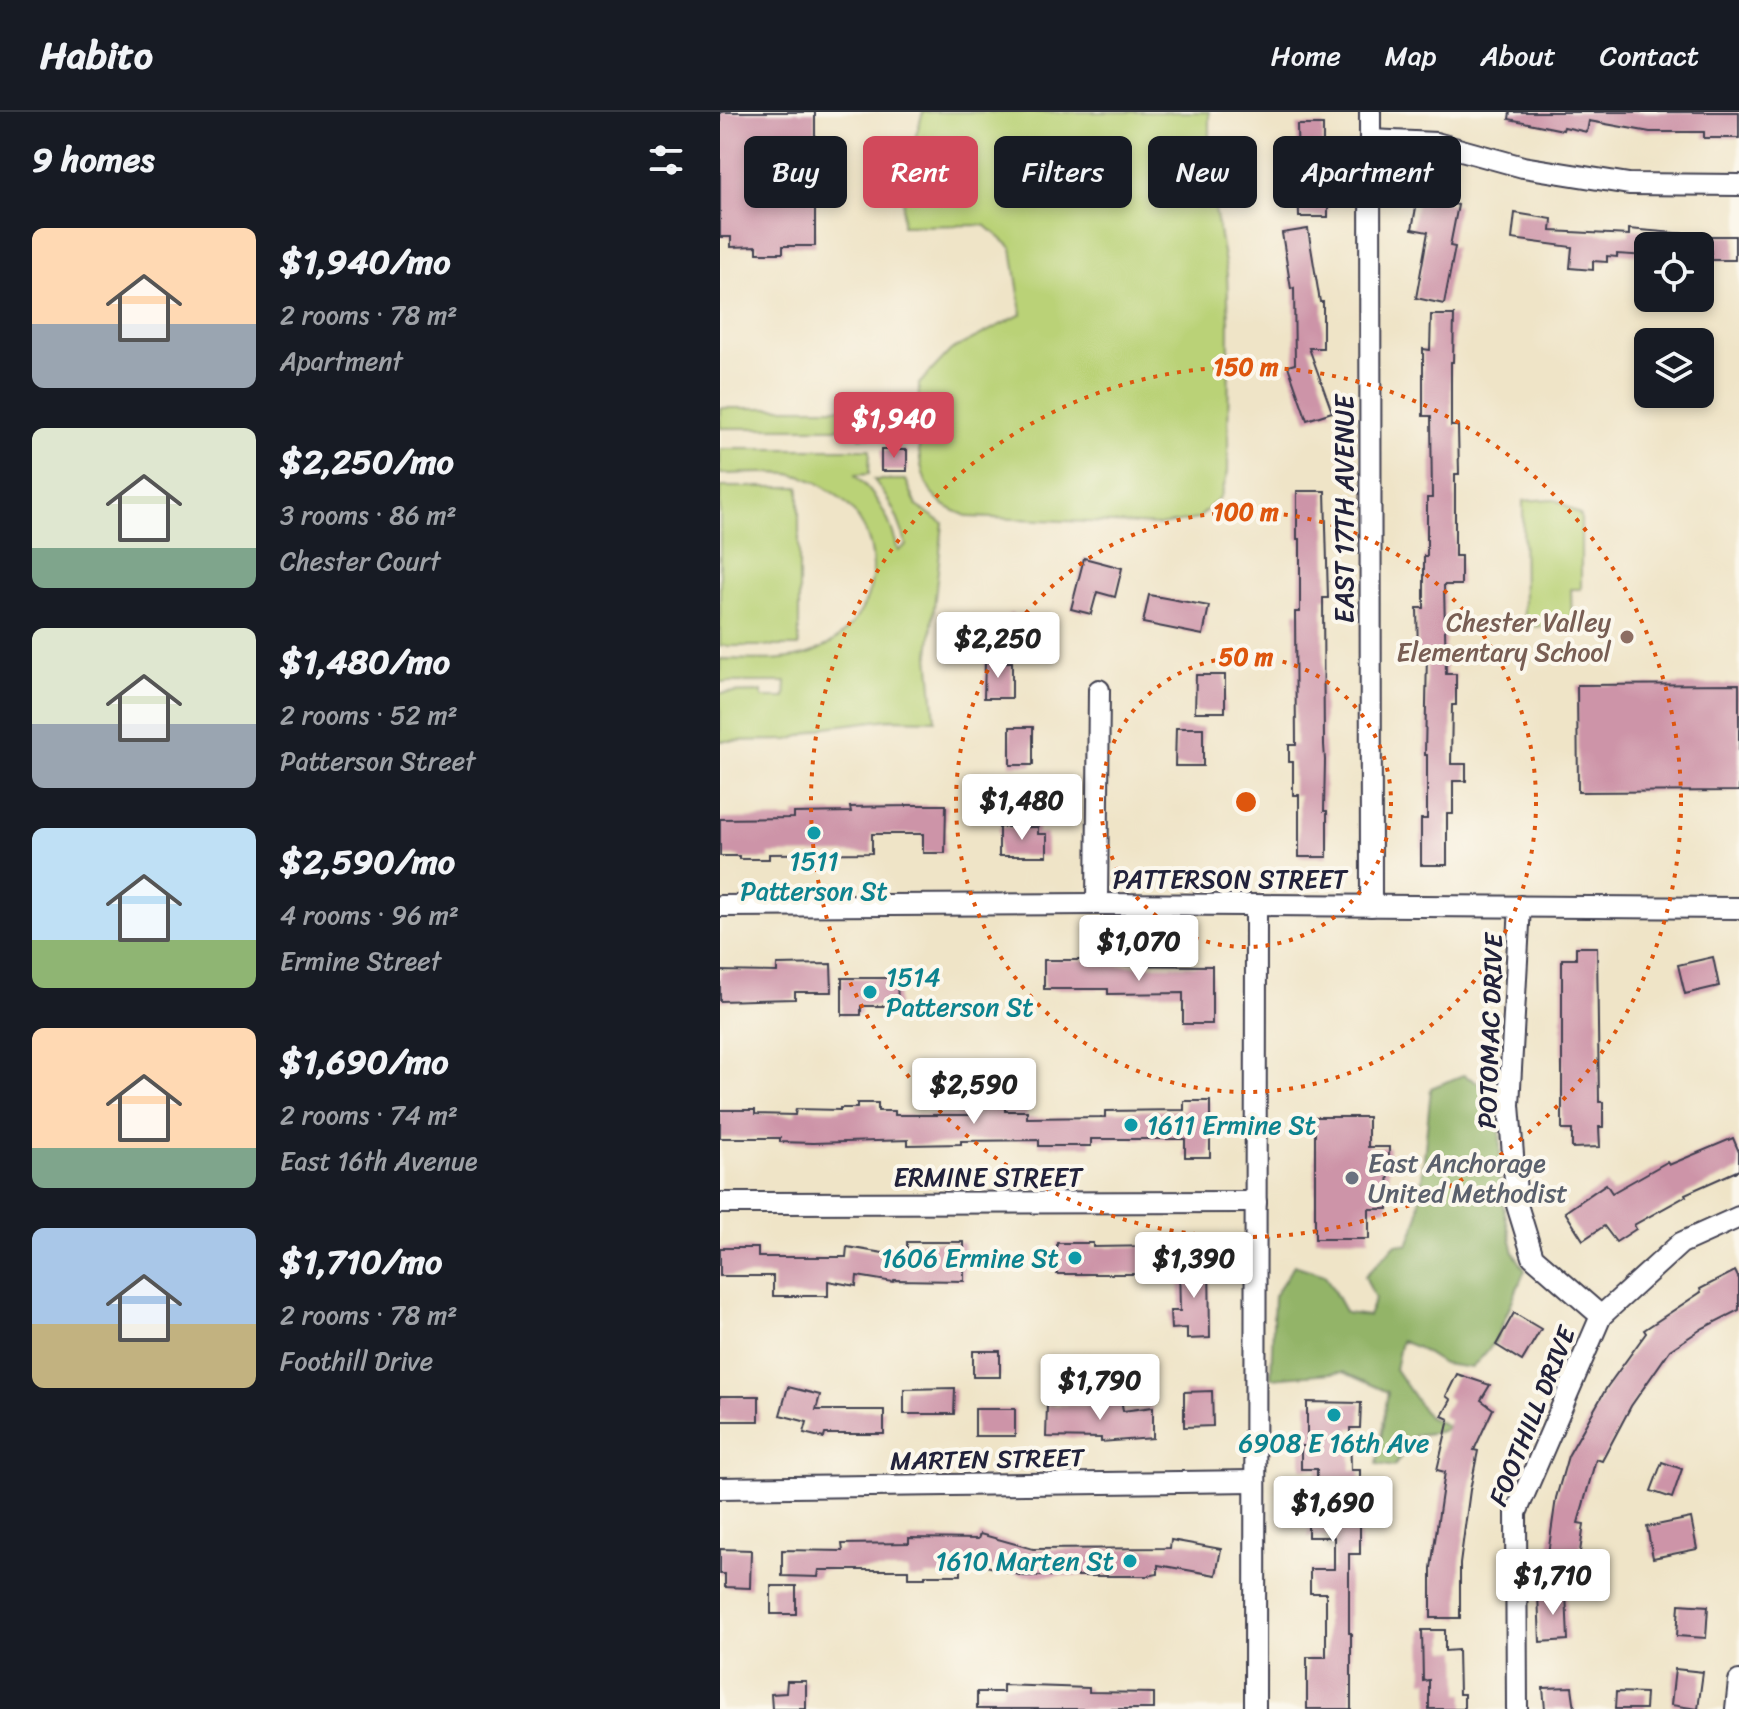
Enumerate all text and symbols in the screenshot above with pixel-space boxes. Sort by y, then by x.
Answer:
text: Habito [40,22,153,89]
text: Home [1271,31,1341,80]
text: Map [1385,31,1436,80]
text: About [1480,31,1556,80]
text: Contact [1600,31,1699,80]
text: 9 homes [32,130,154,190]
chip: Buy [744,136,847,208]
chip: Rent [863,136,978,208]
chip: Filters [994,136,1132,208]
chip: New [1148,136,1257,208]
chip: Apartment [1273,136,1461,208]
icon: filters [644,138,688,182]
text: $1,940/mo [280,232,450,292]
map controls [1634,232,1714,408]
button: locate [1634,232,1714,312]
icon: home [96,260,192,356]
text: 2 rooms · 78 m² [280,292,457,338]
button: layers [1634,328,1714,408]
text: Apartment [280,338,403,384]
text: 150 m [1214,346,1279,388]
pin: $1,940 [829,392,959,460]
street label: EAST 17TH AVENUE [1321,393,1367,623]
text: $1,940 [852,395,936,441]
text: $2,250/mo [280,432,454,492]
icon: home [96,460,192,556]
text: 100 m [1213,491,1279,533]
text: 3 rooms · 86 m² [280,492,457,538]
text: Chester Court [280,538,441,584]
place label: Chester Valley Elementary School [1396,599,1612,675]
pin: $2,250 [933,612,1063,680]
text: $2,250 [955,615,1041,661]
marker: Chester Valley Elementary School [1618,628,1636,646]
text: $1,480/mo [280,632,450,692]
text: 50 m [1219,636,1274,678]
icon: home [96,660,192,756]
text: 2 rooms · 52 m² [280,692,458,738]
text: Patterson Street [280,738,476,784]
pin: $1,480 [957,774,1087,842]
text: $1,480 [980,777,1064,823]
centre of rings [1232,788,1260,816]
marker: 1511 Patterson St [805,824,823,842]
text: $2,590/mo [280,832,455,892]
place label: 1511 Patterson St [740,838,888,914]
street label: PATTERSON STREET [1113,856,1349,902]
icon: home [96,860,192,956]
text: 4 rooms · 96 m² [280,892,459,938]
pin: $1,070 [1074,915,1204,983]
text: $1,070 [1097,918,1181,964]
street label: POTOMAC DRIVE [1464,931,1516,1129]
text: Ermine Street [280,938,441,984]
place label: 1514 Patterson St [886,954,1034,1030]
marker: 1514 Patterson St [861,983,879,1001]
text: $1,690/mo [280,1032,449,1092]
pin: $2,590 [909,1058,1039,1126]
icon: home [96,1060,192,1156]
text: $2,590 [930,1061,1018,1107]
text: 2 rooms · 74 m² [280,1092,458,1138]
place label: 1611 Ermine St [1147,1102,1316,1148]
marker: 1611 Ermine St [1122,1116,1140,1134]
text: East 16th Avenue [280,1138,477,1184]
place label: East Anchorage United Methodist [1368,1140,1568,1216]
street label: ERMINE STREET [894,1154,1084,1200]
marker: East Anchorage United Methodist [1343,1169,1361,1187]
text: $1,710/mo [280,1232,442,1292]
pin: $1,390 [1129,1232,1259,1300]
place label: 1606 Ermine St [881,1235,1059,1281]
text: $1,390 [1153,1235,1235,1281]
marker: 1606 Ermine St [1066,1249,1084,1267]
icon: home [96,1260,192,1356]
text: 2 rooms · 78 m² [280,1292,457,1338]
street label: FOOTHILL DRIVE [1475,1318,1590,1513]
text: Foothill Drive [280,1338,433,1384]
pin: $1,790 [1035,1354,1165,1422]
text: $1,790 [1059,1357,1141,1403]
marker: 6908 E 16th Ave [1325,1406,1343,1424]
place label: 6908 E 16th Ave [1239,1420,1429,1466]
street label: MARTEN STREET [890,1434,1086,1484]
pin: $1,690 [1268,1476,1398,1544]
text: $1,690 [1292,1479,1374,1525]
place label: 1610 Marten St [936,1538,1114,1584]
pin: $1,710 [1488,1549,1618,1617]
marker: 1610 Marten St [1121,1552,1139,1570]
text: $1,710 [1514,1552,1592,1598]

